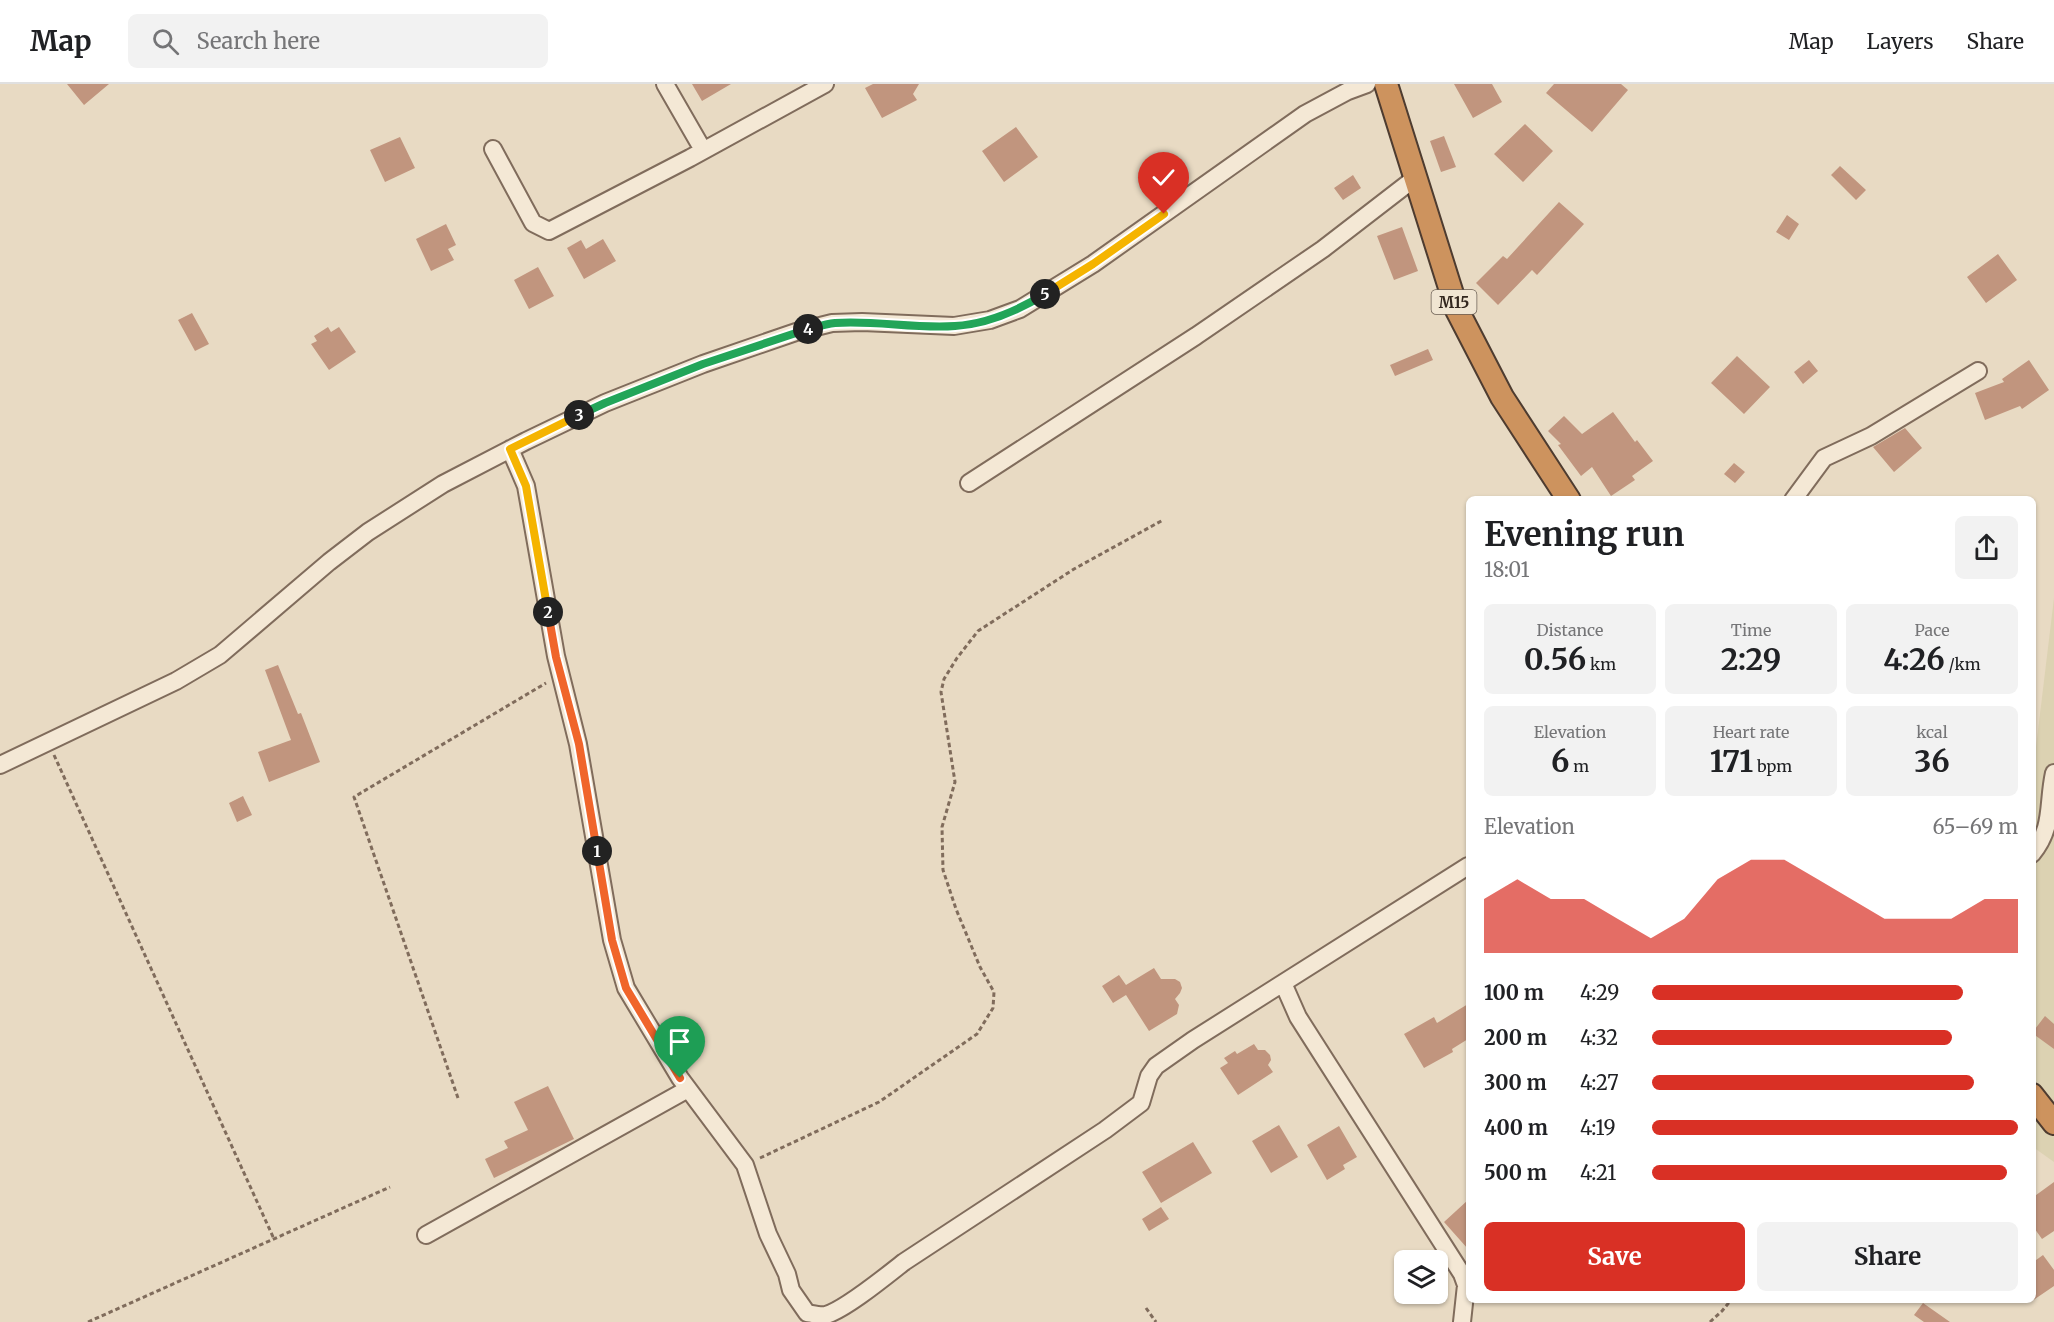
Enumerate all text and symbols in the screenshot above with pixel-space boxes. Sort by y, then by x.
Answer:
search box [128,14,548,68]
text: Map [30,23,92,59]
icon: search [149,25,182,58]
text: Search here [197,27,320,55]
text: Map [1789,28,1834,55]
text: Layers [1867,28,1934,55]
text: Share [1967,28,2024,55]
pin [1138,152,1189,214]
icon: check [1147,161,1180,194]
pin: 5 [1030,279,1060,309]
text: 5 [1040,284,1050,304]
road number: M15 [1432,290,1476,314]
pin: 4 [793,314,823,344]
text: 4 [803,319,813,339]
pin: 3 [564,400,594,430]
text: 3 [574,405,584,425]
text: Evening run [1484,514,1684,555]
button: share [1955,516,2018,579]
text: 18:01 [1484,557,1530,582]
pin: 2 [533,597,563,627]
text: 2 [543,602,553,622]
text: Distance [1537,620,1603,640]
text: Time [1731,620,1771,640]
text: Pace [1915,620,1950,640]
text: 0.56 [1524,640,1586,678]
text: 2:29 [1721,640,1781,678]
text: 4:26 [1883,640,1945,678]
text: km [1586,654,1616,674]
text: /km [1945,654,1981,674]
text: Elevation [1534,722,1606,742]
text: Heart rate [1713,722,1789,742]
text: kcal [1916,722,1948,742]
text: 6 [1551,742,1569,780]
text: 171 [1710,742,1753,780]
text: 36 [1914,742,1950,780]
text: m [1569,756,1589,776]
text: bpm [1753,756,1792,776]
text: Elevation [1484,814,1575,839]
text: 65–69 m [1933,814,2018,839]
pin: 1 [582,836,612,866]
text: 1 [593,841,601,861]
text: 100 m [1484,980,1544,1005]
text: 4:29 [1580,980,1619,1005]
pin [654,1016,705,1078]
icon: arrive [663,1025,696,1058]
text: 200 m [1484,1025,1547,1050]
text: 4:32 [1580,1025,1618,1050]
text: 300 m [1484,1070,1547,1095]
text: 4:27 [1580,1070,1619,1095]
text: 400 m [1484,1115,1548,1140]
text: 4:19 [1580,1115,1616,1140]
text: 500 m [1484,1160,1547,1185]
text: 4:21 [1580,1160,1616,1185]
button: Save [1484,1222,1745,1291]
button: Share [1757,1222,2018,1291]
map controls [1394,1250,1448,1304]
button: layers [1394,1250,1448,1304]

